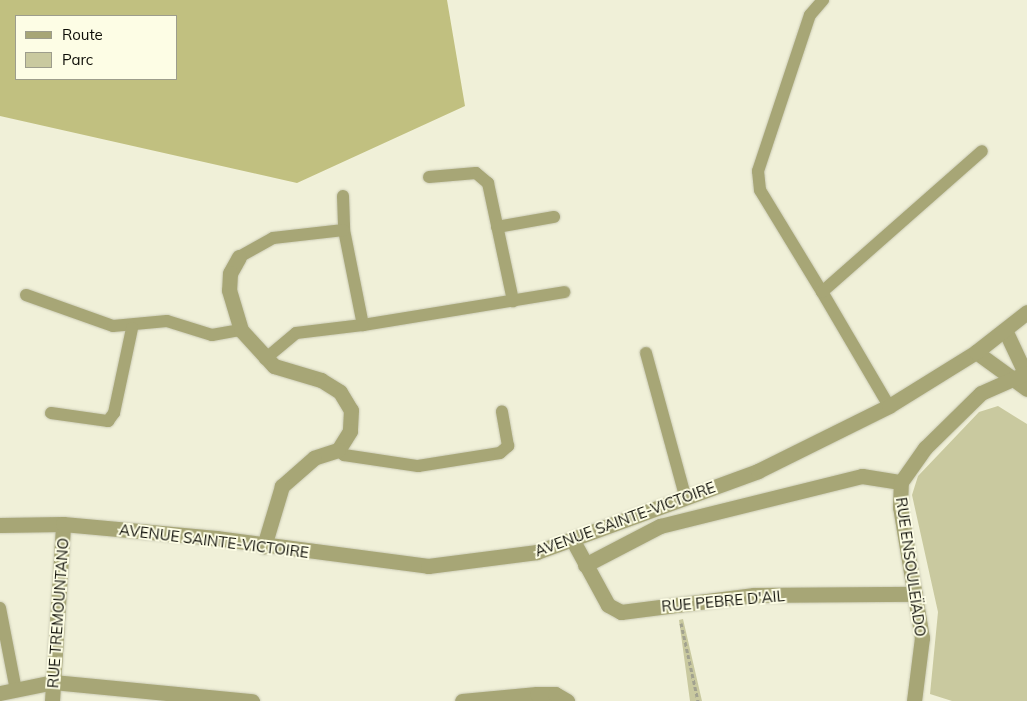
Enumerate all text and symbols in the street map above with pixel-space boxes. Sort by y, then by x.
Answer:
legend [15,15,178,80]
text: Route [62,25,103,44]
text: Parc [62,50,93,69]
street label: AVENUE SAINTE-VICTOIRE [532,478,718,560]
street label: RUE ENSOULEÏADO [892,496,930,638]
street label: AVENUE SAINTE-VICTOIRE [118,520,310,562]
street label: RUE TREMOUNTANO [44,537,72,689]
street label: RUE PEBRE D'AIL [661,587,785,615]

